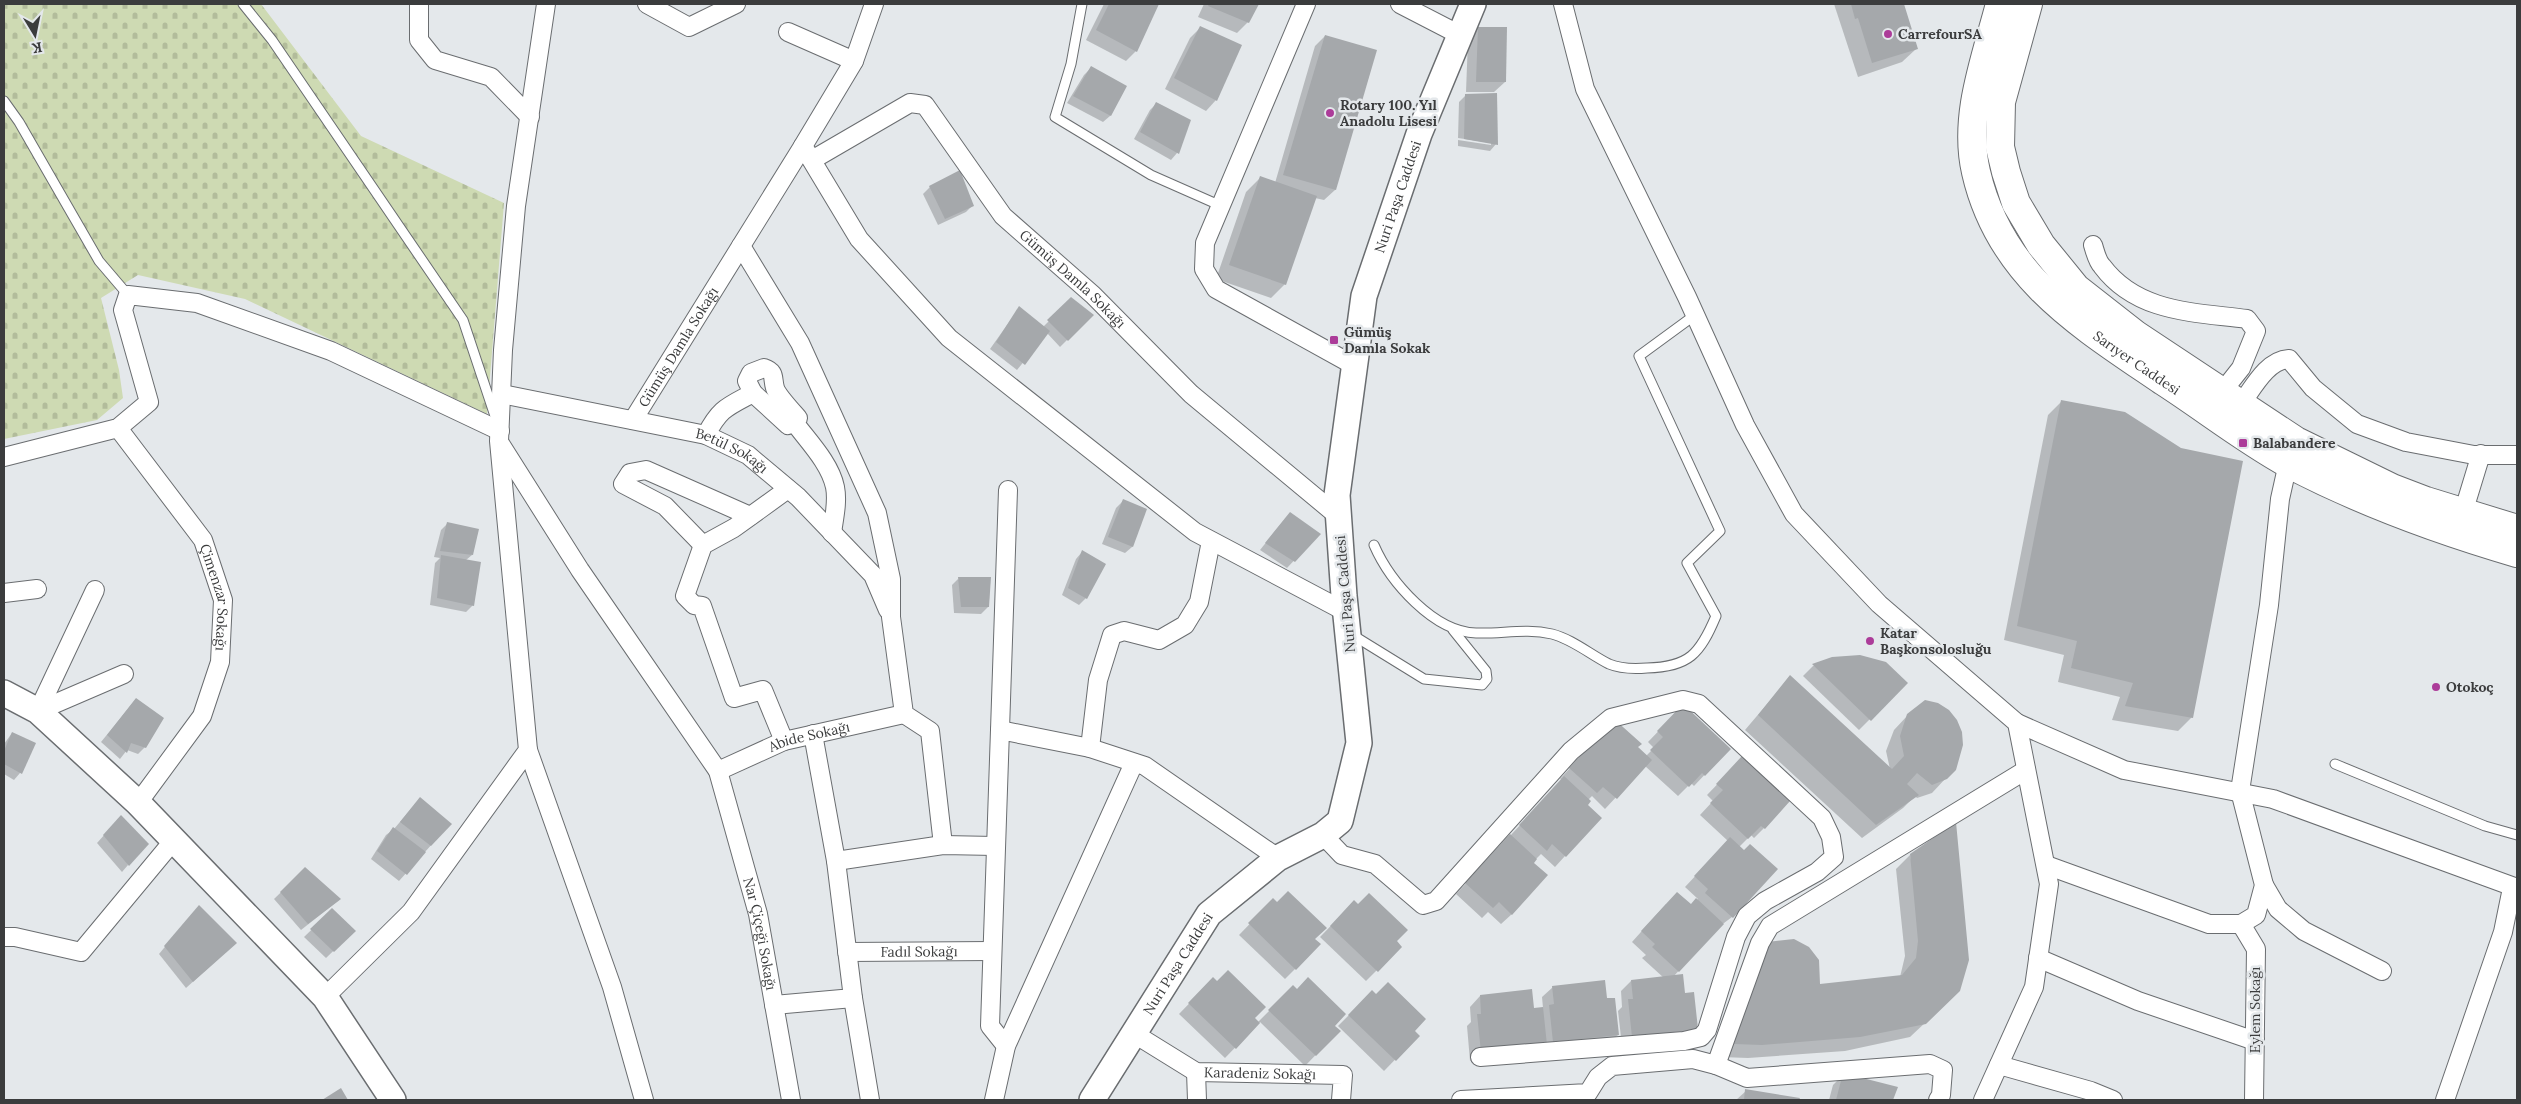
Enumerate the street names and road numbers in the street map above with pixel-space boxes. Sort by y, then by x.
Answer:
street label: Nuri Paşa Caddesi [1370,138,1425,255]
street label: Gümüş Damla Sokağı [1016,226,1130,332]
street label: Gümüş Damla Sokağı [634,284,722,410]
street label: Sarıyer Caddesi [2090,327,2184,399]
street label: Betül Sokağı [694,424,772,477]
street label: Nuri Paşa Caddesi [1331,535,1359,653]
street label: Çimenzar Sokağı [196,542,232,651]
street label: Abide Sokağı [765,717,852,756]
street label: Nar Çiçeği Sokağı [739,875,780,992]
street label: Nuri Paşa Caddesi [1139,909,1217,1018]
street label: Fadıl Sokağı [880,942,958,961]
street label: Eylem Sokağı [2246,967,2264,1053]
street label: Karadeniz Sokağı [1204,1063,1316,1083]

